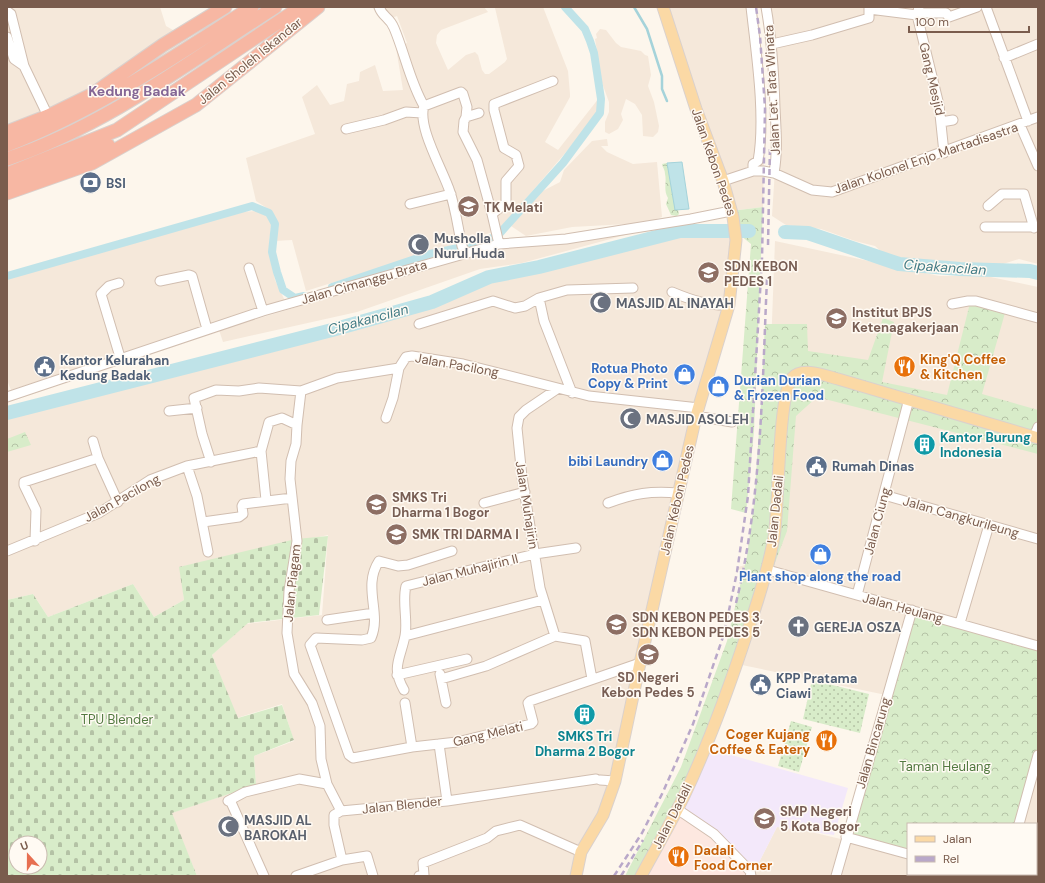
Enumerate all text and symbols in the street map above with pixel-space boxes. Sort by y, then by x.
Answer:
scale bar [909,8,1029,34]
street label: Jalan Sholeh Iskandar [195,14,306,108]
text: 100 m [915,14,949,30]
street label: Jalan Let. Tata Winata [760,24,784,156]
street label: Gang Mesjid [915,41,949,117]
district label: Kedung Badak [88,82,186,100]
street label: Jalan Kebon Pedes [688,106,740,218]
street label: Jalan Kolonel Enjo Martadisastra [832,118,1020,198]
bank icon: BSI [77,170,103,196]
place label: BSI [106,175,126,192]
school or university icon: TK Melati [456,194,482,220]
place label: TK Melati [484,199,543,216]
place label: Musholla Nurul Huda [434,230,505,262]
mosque icon: Musholla Nurul Huda [406,232,432,258]
water label: Cipakancilan [903,255,987,279]
street label: Jalan Cimanggu Brata [299,256,429,308]
place label: SDN KEBON PEDES 1 [724,258,798,290]
school or university icon: SDN KEBON PEDES 1 [696,260,722,286]
mosque icon: MASJID AL INAYAH [587,290,613,316]
place label: MASJID AL INAYAH [616,295,734,312]
water label: Cipakancilan [326,300,410,338]
place label: Institut BPJS Ketenagakerjaan [852,304,959,336]
school or university icon: Institut BPJS Ketenagakerjaan [823,306,849,332]
street label: Jalan Pacilong [414,349,500,381]
place label: King'Q Coffee & Kitchen [920,351,1006,383]
place label: Kantor Kelurahan Kedung Badak [60,352,169,384]
restaurant icon: King'Q Coffee & Kitchen [891,353,917,379]
public building icon: Kantor Kelurahan Kedung Badak [31,354,57,380]
place label: Rotua Photo Copy & Print [588,360,668,392]
shop icon: Rotua Photo Copy & Print [671,362,697,388]
place label: Durian Durian & Frozen Food [734,372,824,404]
shop icon: Durian Durian & Frozen Food [705,374,731,400]
mosque icon: MASJID ASOLEH [617,406,643,432]
place label: MASJID ASOLEH [646,411,749,428]
place label: Kantor Burung Indonesia [940,429,1031,461]
building icon: Kantor Burung Indonesia [911,431,937,457]
street label: Jalan Kebon Pedes [656,443,698,557]
shop icon: bibi Laundry [650,448,676,474]
place label: bibi Laundry [568,453,648,470]
public building icon: Rumah Dinas [804,453,830,479]
place label: Rumah Dinas [832,458,915,475]
street label: Jalan Muhajirin [512,460,542,550]
street label: Jalan Pacilong [81,470,163,526]
street label: Jalan Dadali [763,474,787,548]
street label: Jalan Ciung [860,485,894,557]
place label: SMKS Tri Dharma 1 Bogor [392,489,490,521]
school or university icon: SMKS Tri Dharma 1 Bogor [363,491,389,517]
street label: Jalan Cangkurileung [901,492,1021,542]
school or university icon: SMK TRI DARMA I [384,521,410,547]
place label: SMK TRI DARMA I [412,526,519,543]
shop icon: Plant shop along the road [807,541,833,567]
street label: Jalan Piagam [279,543,305,623]
street label: Jalan Muhajirin II [420,550,520,590]
place label: Plant shop along the road [739,568,901,585]
street label: Jalan Heulang [861,589,945,627]
place label: SDN KEBON PEDES 3, SDN KEBON PEDES 5 [632,609,763,641]
school or university icon: SDN KEBON PEDES 3, SDN KEBON PEDES 5 [604,611,630,637]
church icon: GEREJA OSZA [786,614,812,640]
place label: GEREJA OSZA [814,619,901,636]
school or university icon: SD Negeri Kebon Pedes 5 [635,642,661,668]
place label: SD Negeri Kebon Pedes 5 [601,669,695,701]
place label: KPP Pratama Ciawi [776,670,857,702]
public building icon: KPP Pratama Ciawi [748,672,774,698]
street label: Jalan Bincarung [852,695,894,791]
building icon: SMKS Tri Dharma 2 Bogor [572,701,598,727]
park label: TPU Blender [81,711,154,728]
street label: Gang Melati [451,718,525,750]
place label: Coger Kujang Coffee & Eatery [710,726,810,758]
place label: SMKS Tri Dharma 2 Bogor [535,728,636,760]
restaurant icon: Coger Kujang Coffee & Eatery [813,728,839,754]
park label: Taman Heulang [899,758,991,775]
street label: Jalan Dadali [648,780,696,852]
street label: Jalan Blender [361,792,443,818]
place label: SMP Negeri 5 Kota Bogor [780,803,860,835]
school or university icon: SMP Negeri 5 Kota Bogor [752,805,778,831]
place label: MASJID AL BAROKAH [244,812,312,844]
mosque icon: MASJID AL BAROKAH [215,814,241,840]
legend [907,823,1037,875]
text: Jalan [943,831,972,847]
north arrow [8,835,48,875]
text: U [18,838,30,854]
place label: Dadali Food Corner [694,842,773,874]
restaurant icon: Dadali Food Corner [666,844,692,870]
text: Rel [943,851,959,867]

